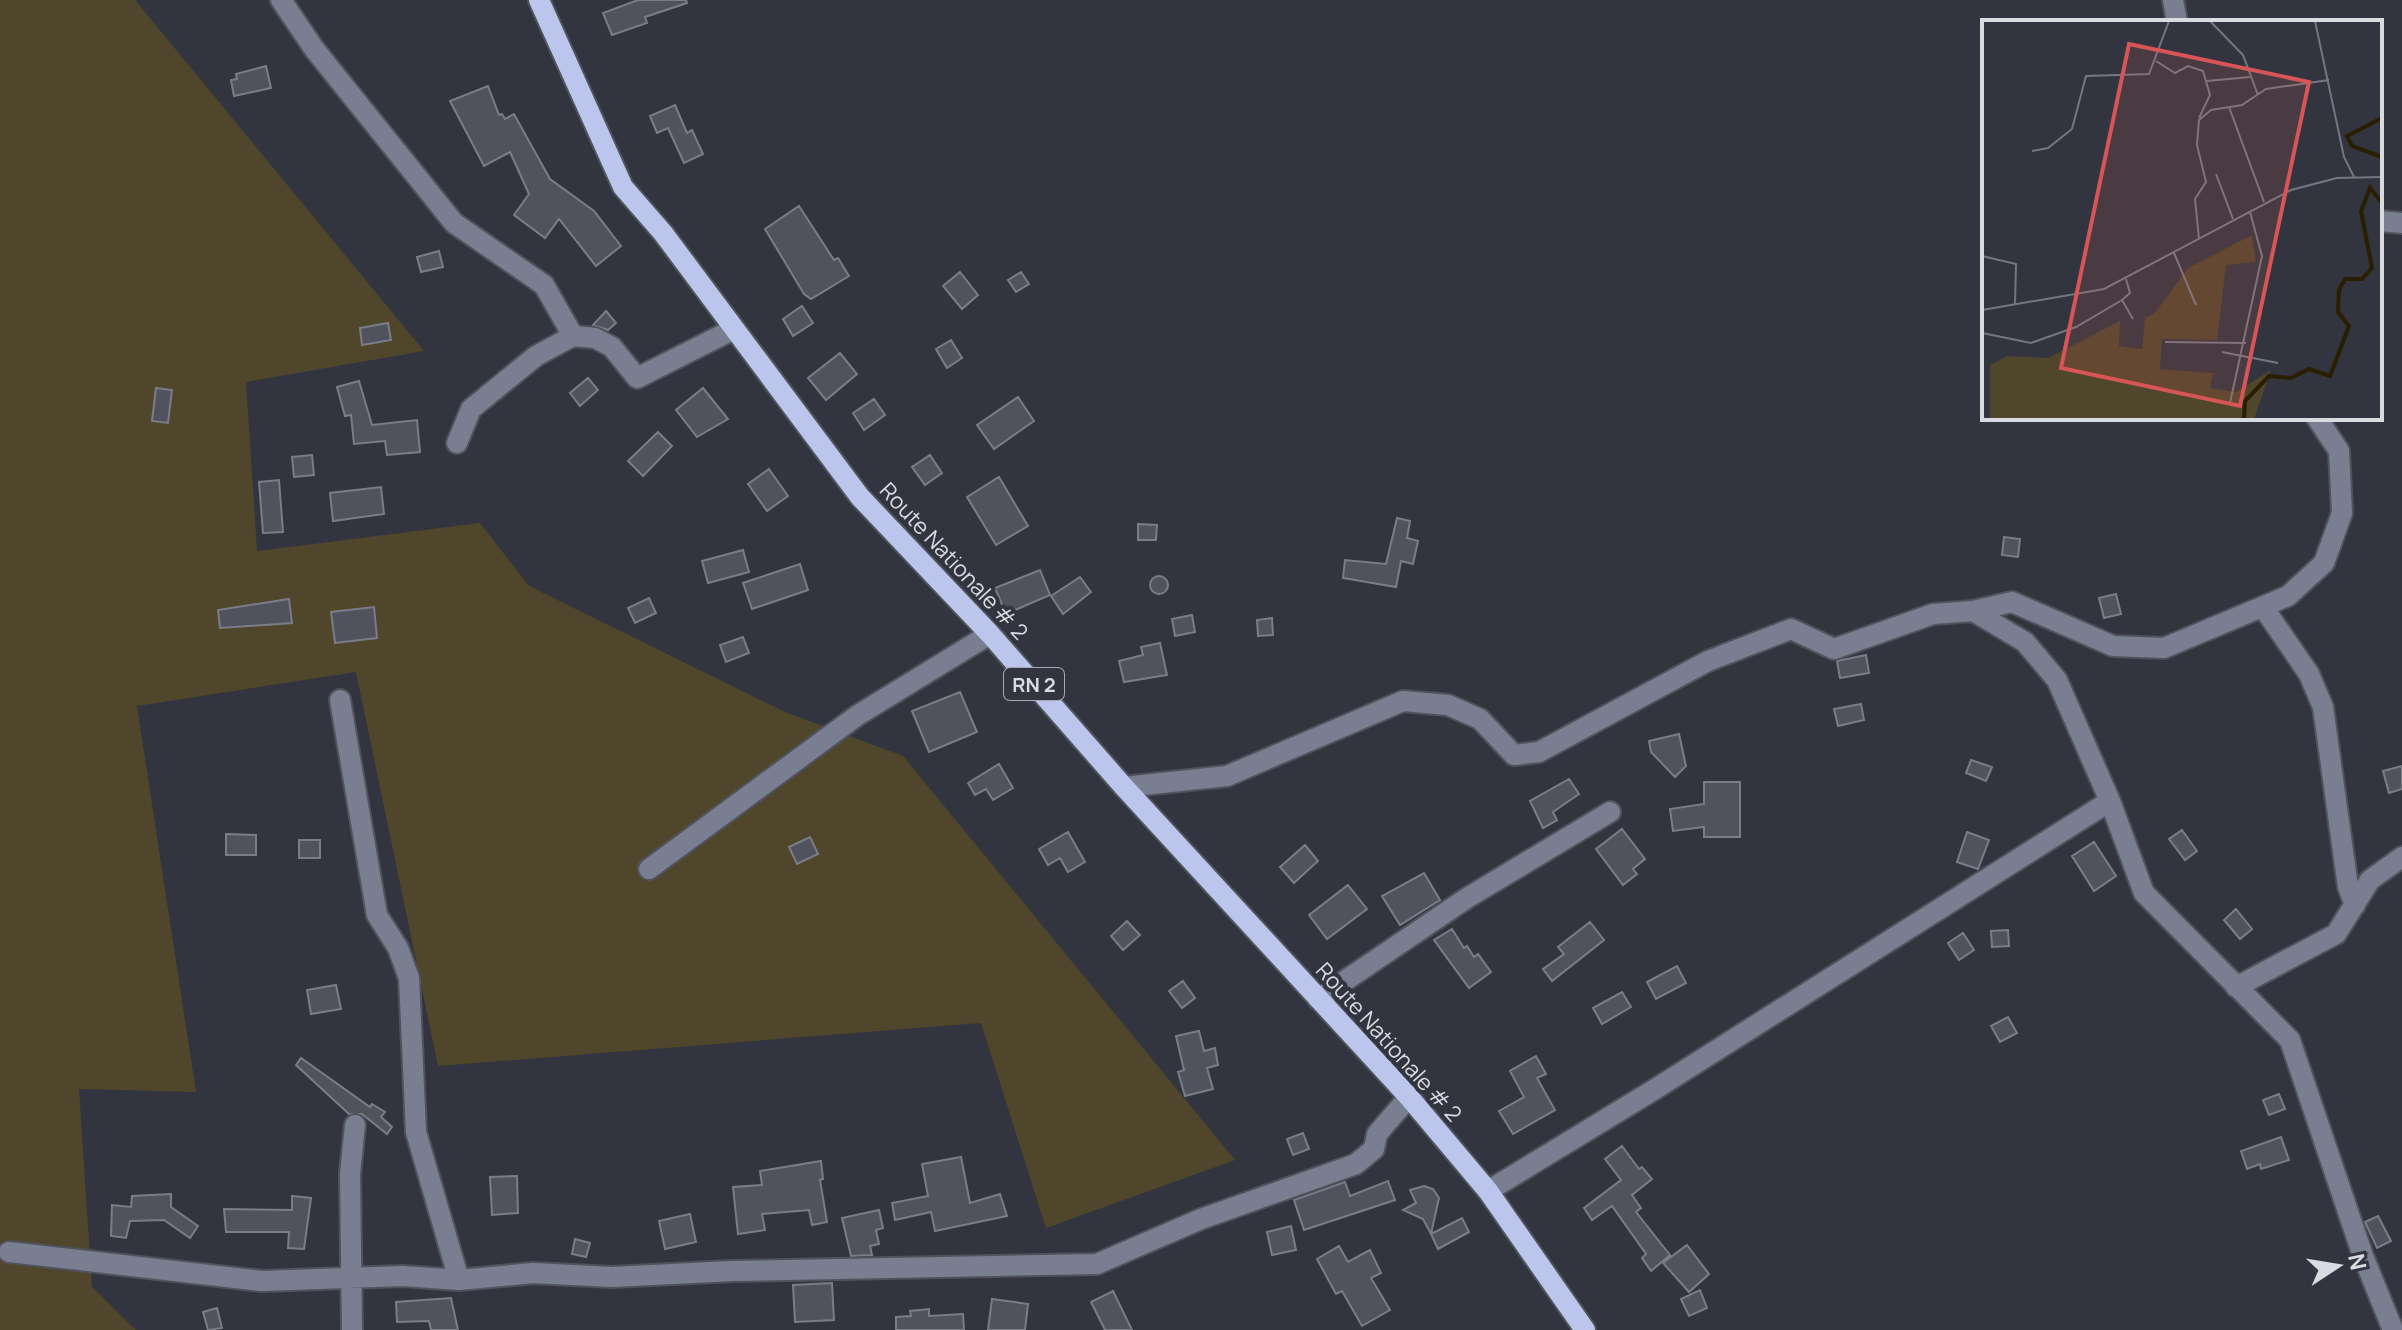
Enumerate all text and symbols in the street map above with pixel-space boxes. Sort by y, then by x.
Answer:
inset map [1982,20,2382,420]
street label: Route Nationale # 2 [873,476,1035,646]
road number: RN 2 [1004,668,1064,700]
street label: Route Nationale # 2 [1309,956,1469,1128]
north arrow [2298,1226,2378,1306]
text: N [2341,1251,2374,1273]

